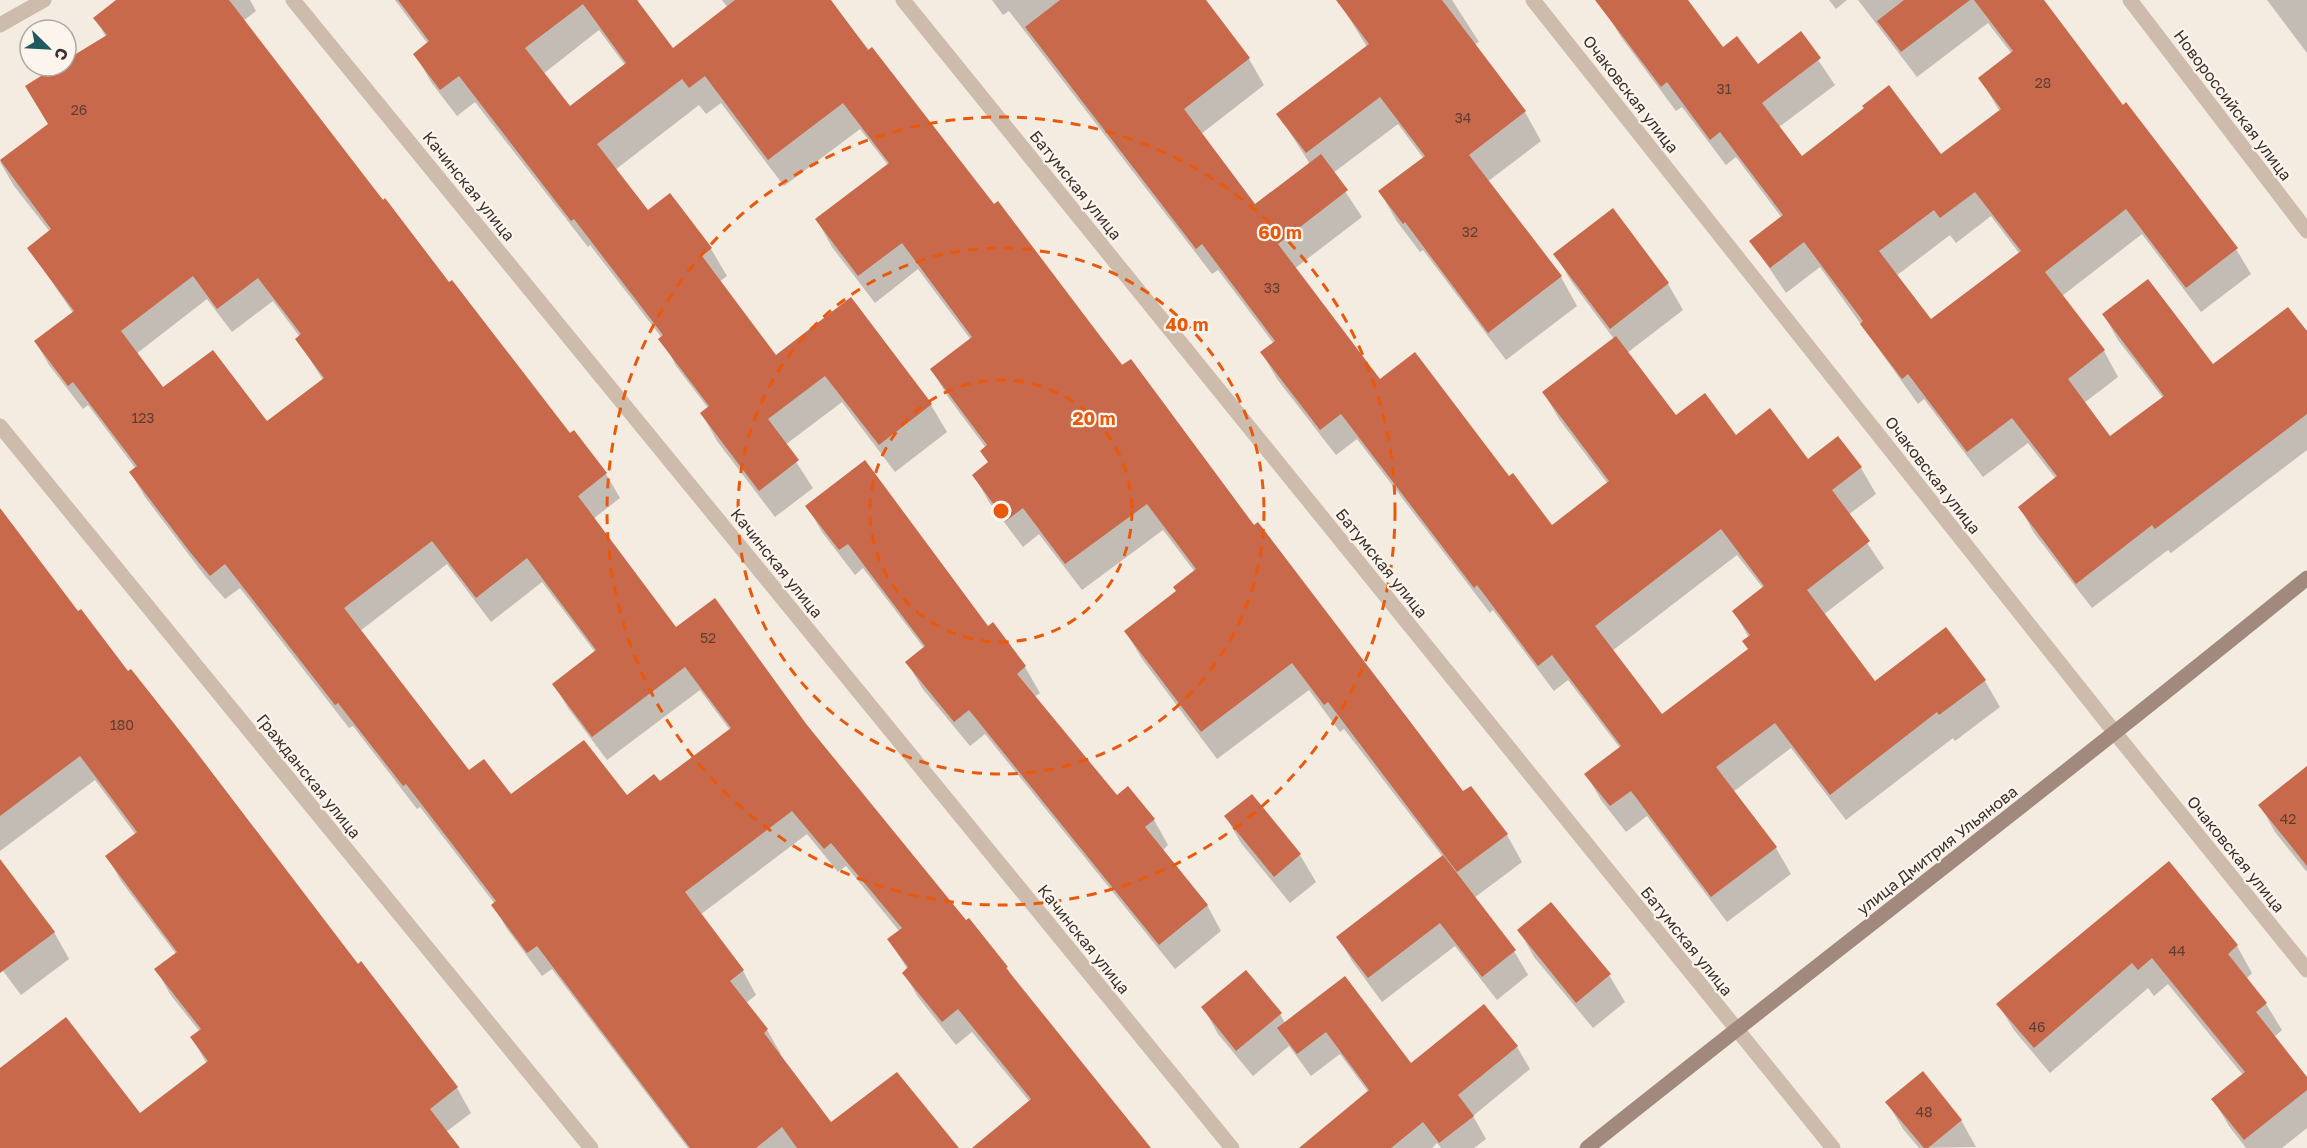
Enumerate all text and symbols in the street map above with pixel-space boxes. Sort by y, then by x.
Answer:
north arrow [18,18,78,78]
street label: Новороссийская улица [2170,26,2296,184]
street label: Очаковская улица [1579,31,1683,157]
text: С [50,45,73,63]
house number: 28 [2035,74,2051,91]
house number: 31 [1717,80,1732,97]
house number: 26 [71,101,87,118]
house number: 34 [1455,109,1471,126]
street label: Батумская улица [1026,126,1126,244]
street label: Качинская улица [419,127,519,245]
text: 60 m [1258,221,1302,243]
house number: 32 [1462,223,1478,240]
house number: 33 [1264,279,1280,296]
text: 40 m [1165,313,1209,335]
text: 20 m [1073,407,1115,429]
house number: 123 [131,409,155,426]
street label: Очаковская улица [1881,412,1985,538]
centre of rings [991,501,1011,521]
street label: Качинская улица [727,504,827,622]
street label: Батумская улица [1332,504,1432,622]
house number: 52 [700,629,716,646]
street label: Гражданская улица [253,710,365,842]
house number: 180 [110,716,134,733]
street label: улица Дмитрия Ульянова [1853,781,2021,919]
street label: Очаковская улица [2183,792,2289,916]
house number: 42 [2280,810,2296,827]
street label: Качинская улица [1034,880,1134,998]
street label: Батумская улица [1637,882,1737,1000]
house number: 44 [2168,942,2186,959]
house number: 46 [2028,1018,2046,1035]
house number: 48 [1915,1103,1933,1120]

